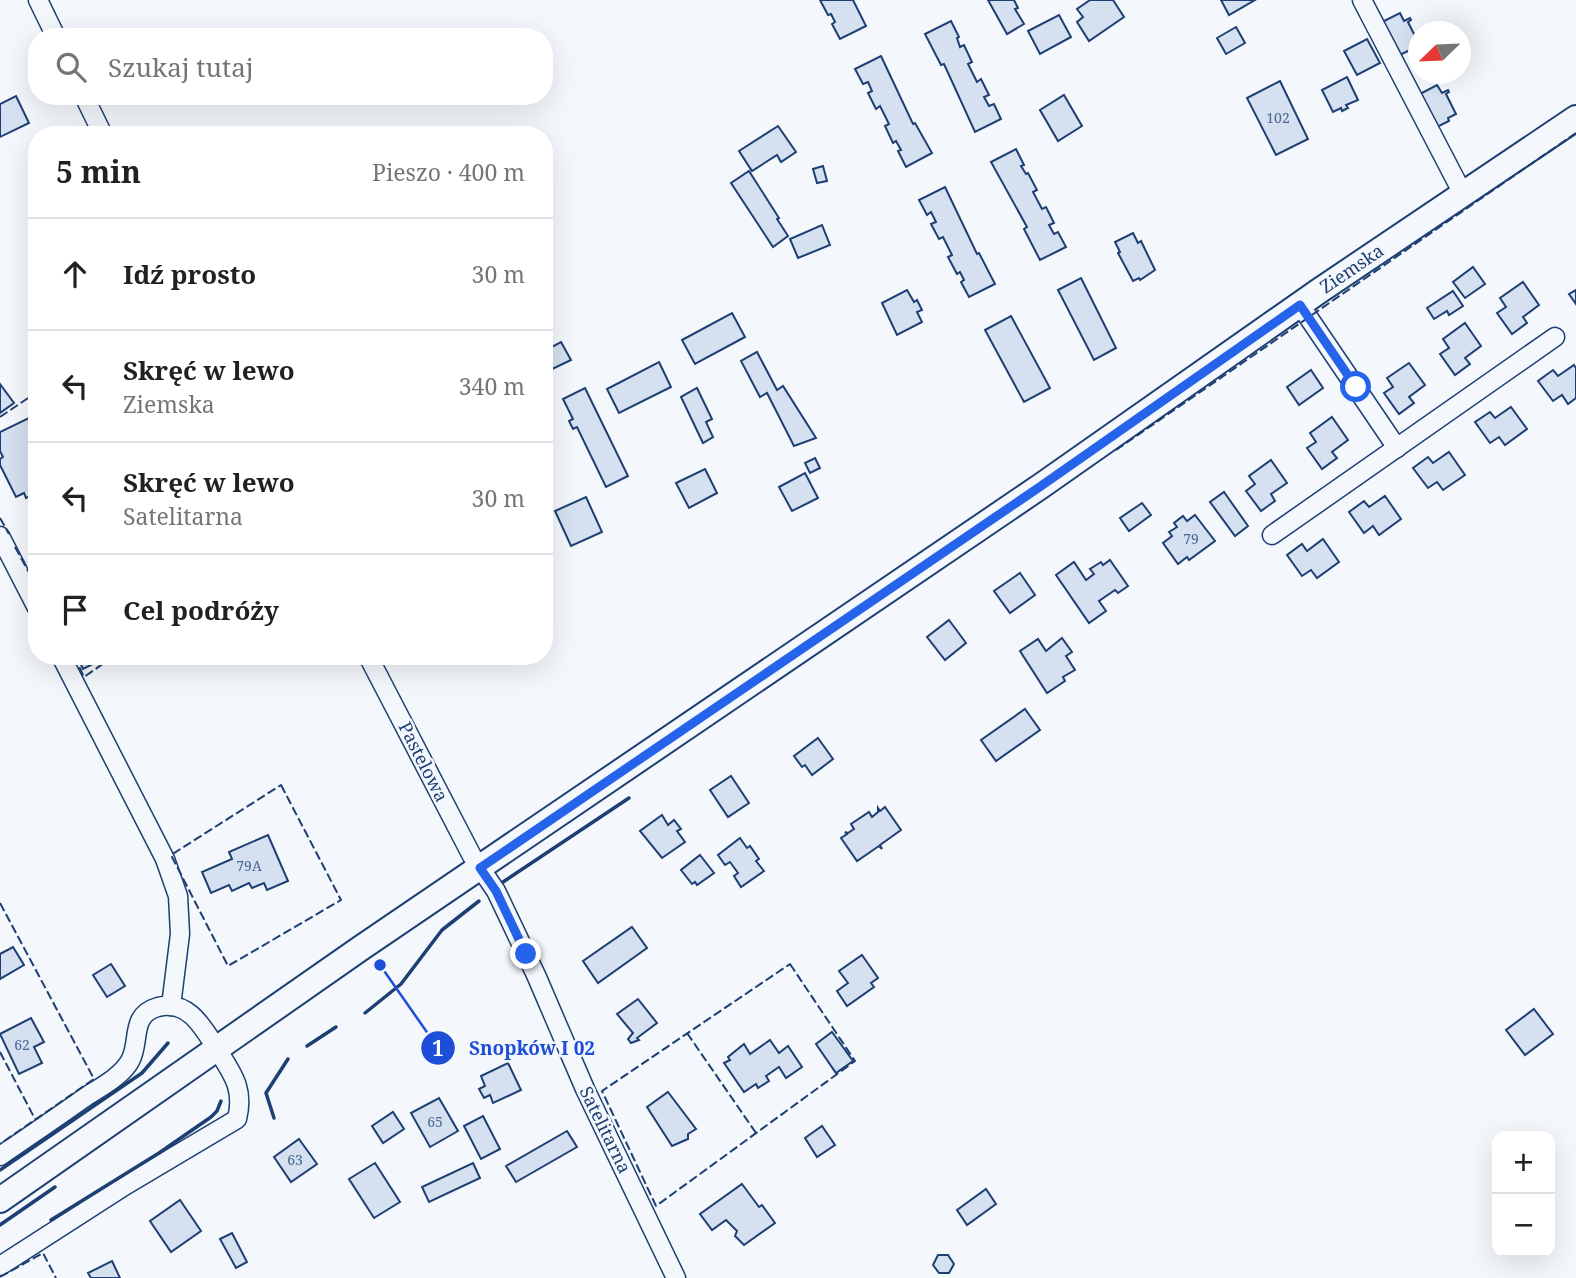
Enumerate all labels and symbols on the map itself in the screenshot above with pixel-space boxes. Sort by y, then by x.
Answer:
north arrow [1408,21,1471,84]
house number: 102 [1266,108,1290,127]
street label: Ziemska [1315,238,1388,298]
route start [1340,371,1371,402]
house number: 79 [1183,529,1199,548]
street label: Pastelowa [394,717,454,806]
house number: 79A [236,856,262,875]
route end [510,938,541,969]
callout: Snopków I 02 [420,1028,609,1068]
text: 1 [432,1034,444,1062]
house number: 62 [14,1035,30,1054]
text: Snopków I 02 [469,1035,595,1061]
street label: Satelitarna [575,1082,637,1177]
house number: 65 [427,1112,443,1131]
house number: 63 [287,1150,303,1169]

